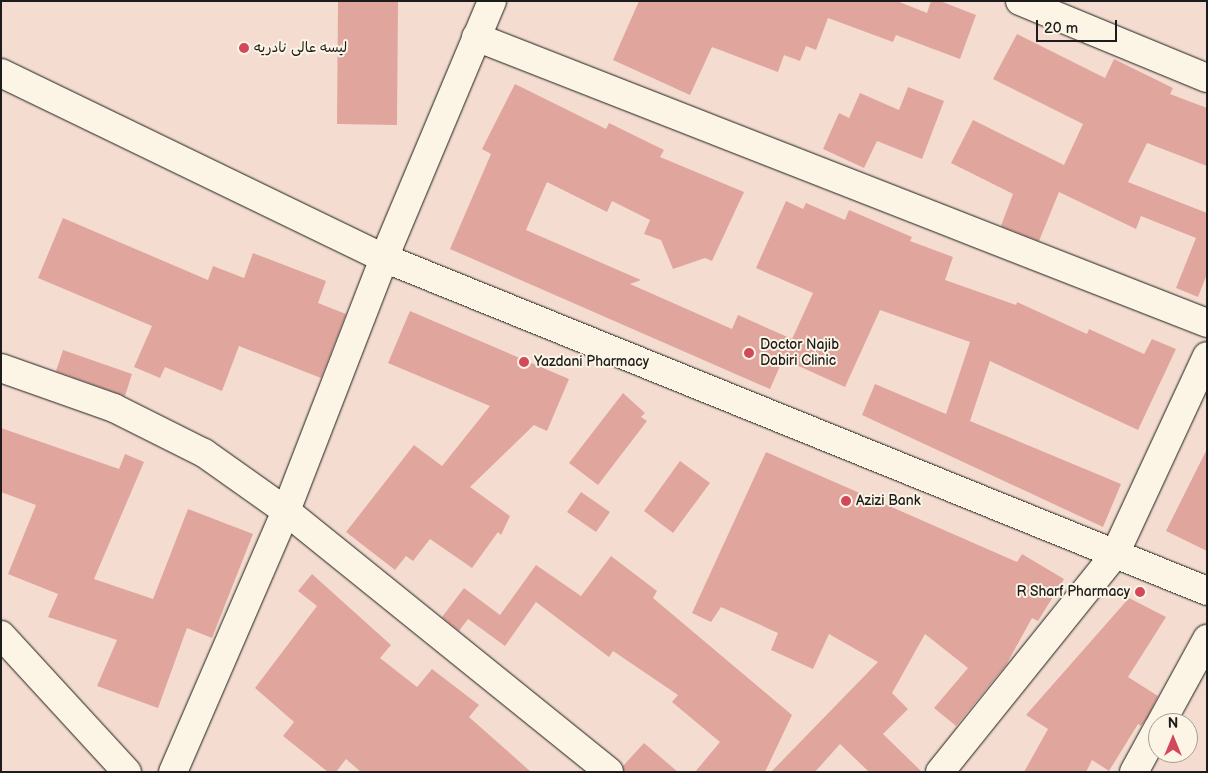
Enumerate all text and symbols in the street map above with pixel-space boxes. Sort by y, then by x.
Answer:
scale bar [1038,10,1119,42]
text: 20 m [1044,19,1078,38]
place label: لیسه عالی نادریه [254,40,347,56]
marker: لیسه عالی نادریه [238,42,250,54]
place label: Doctor Najib Dabiri Clinic [760,337,839,370]
marker: Doctor Najib Dabiri Clinic [742,346,756,360]
place label: Yazdani Pharmacy [534,354,649,370]
marker: Yazdani Pharmacy [518,356,530,368]
place label: Azizi Bank [856,493,921,509]
marker: Azizi Bank [840,495,852,507]
place label: R Sharf Pharmacy [1016,584,1130,600]
marker: R Sharf Pharmacy [1134,586,1146,598]
north arrow [1148,713,1198,763]
text: N [1168,715,1178,732]

